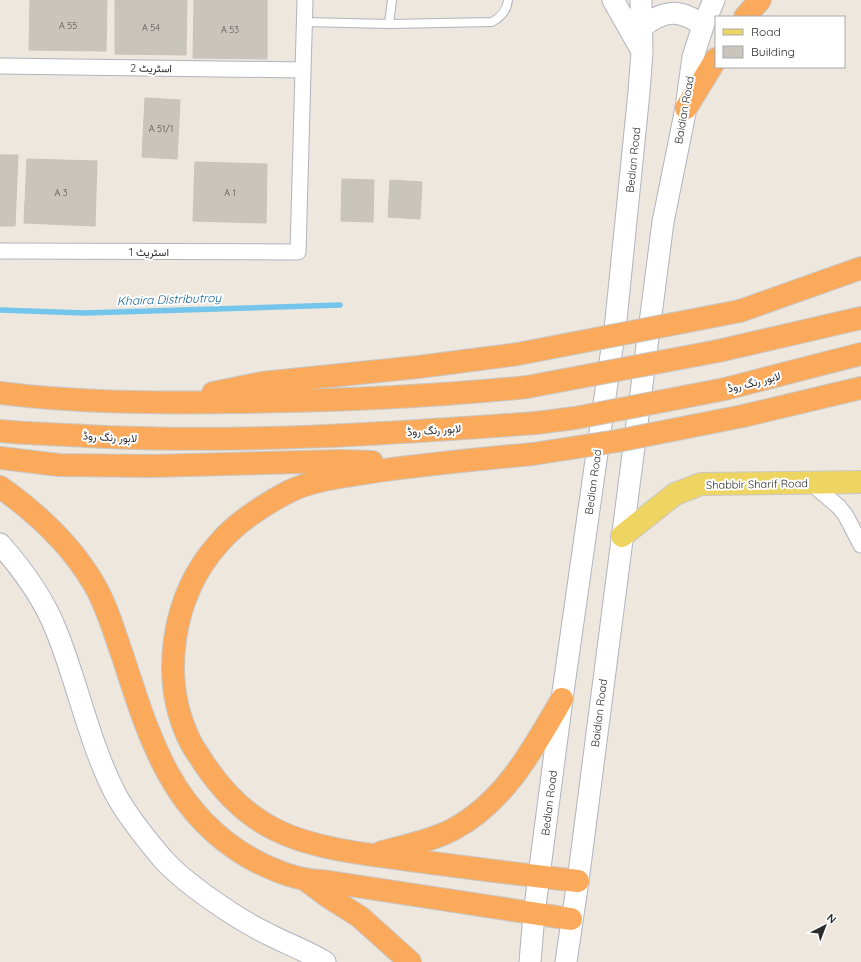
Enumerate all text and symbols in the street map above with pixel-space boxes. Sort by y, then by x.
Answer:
legend [715,16,845,68]
house number: A 55 [59,20,77,31]
house number: A 54 [142,22,160,33]
house number: A 53 [221,24,239,35]
text: Road [751,24,781,39]
text: Building [751,44,795,59]
street label: اسٹریٹ 2 [130,61,172,75]
street label: Baidian Road [671,75,697,145]
house number: A 51/1 [149,123,173,134]
street label: Bedian Road [623,127,643,193]
house number: A 3 [55,187,68,198]
house number: A 1 [224,187,236,198]
street label: اسٹریٹ 1 [129,245,169,259]
water label: Khaira Distributroy [117,290,223,308]
street label: لاہور رنگ روڈ [726,369,782,396]
street label: لاہور رنگ روڈ [406,421,462,440]
street label: لاہور رنگ روڈ [82,429,137,446]
street label: Bedian Road [581,448,605,516]
street label: Shabbir Sharif Road [706,476,808,492]
street label: Baidian Road [588,678,610,748]
street label: Bedian Road [538,770,560,836]
north arrow [805,906,845,946]
text: N [824,911,839,926]

